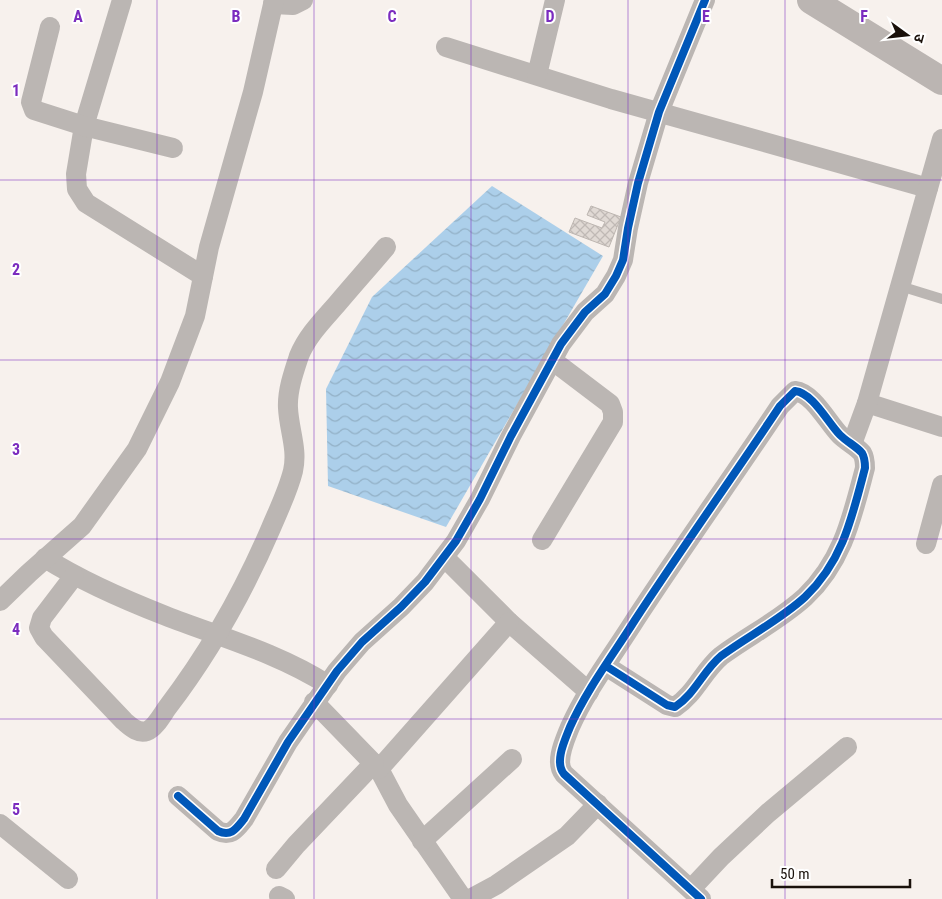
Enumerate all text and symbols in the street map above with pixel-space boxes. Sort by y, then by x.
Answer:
text: A [73,7,83,26]
text: B [232,7,241,26]
text: C [387,7,397,26]
text: D [545,7,555,26]
text: E [702,7,710,26]
text: F [860,7,868,26]
north arrow [882,10,932,60]
text: उ [911,32,928,45]
text: 1 [12,81,20,100]
text: 2 [12,260,20,279]
text: 3 [12,440,20,459]
text: 4 [12,620,20,639]
text: 5 [12,800,20,819]
scale bar [772,856,910,888]
text: 50 m [780,865,810,883]

